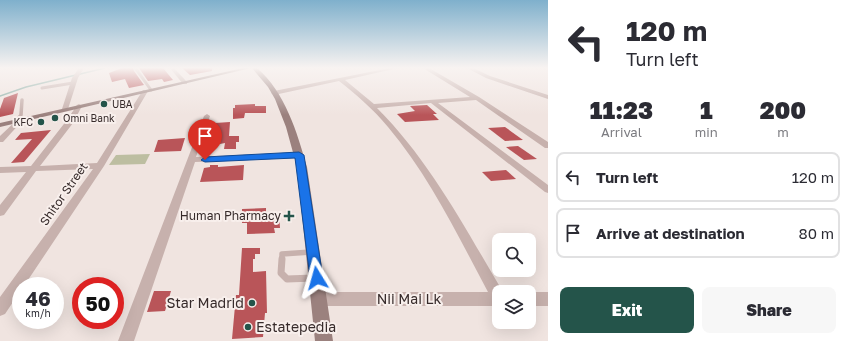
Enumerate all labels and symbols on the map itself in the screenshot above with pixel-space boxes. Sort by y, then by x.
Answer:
place label: UBA [112,98,133,110]
marker: UBA [99,99,109,109]
place label: Omni Bank [63,112,115,124]
marker: Omni Bank [50,113,60,123]
place label: KFC [13,116,33,128]
marker: KFC [36,117,46,127]
pin [188,119,222,160]
street label: Shitor Street [36,159,91,228]
place label: Human Pharmacy [180,208,281,223]
marker: Human Pharmacy [284,211,294,221]
position arrow [296,257,338,299]
speed limit sign: 50 [72,277,124,329]
street label: Nii Mai Lk [377,290,441,307]
place label: Star Madrid [166,294,244,311]
marker: Star Madrid [247,298,257,308]
place label: Estatepedia [256,318,336,335]
marker: Estatepedia [243,322,253,332]

